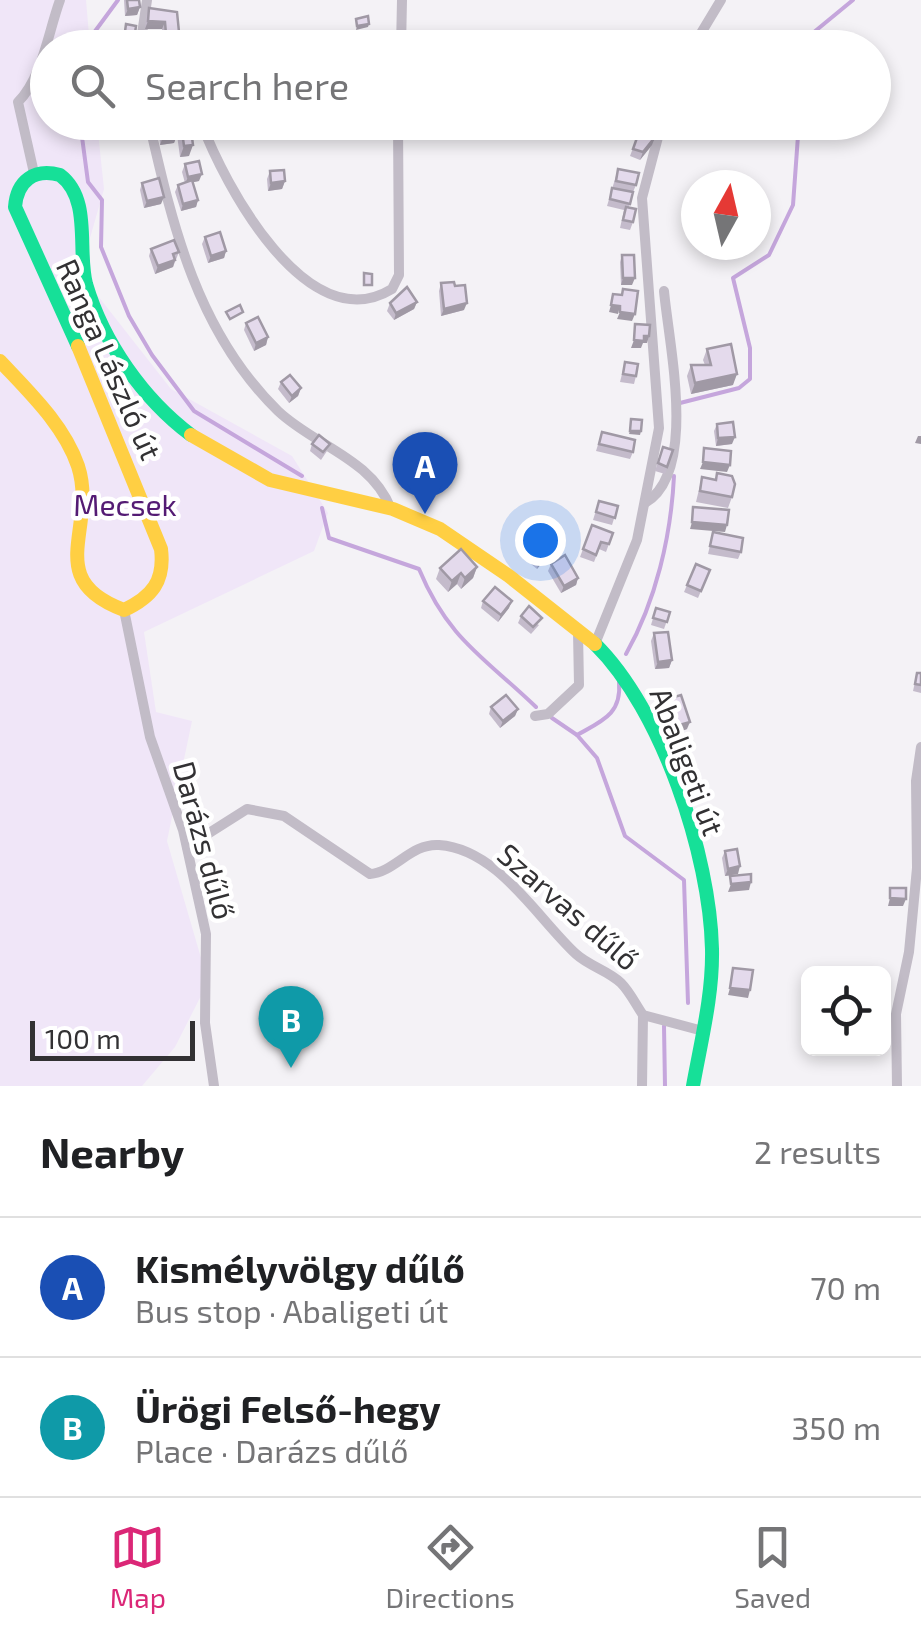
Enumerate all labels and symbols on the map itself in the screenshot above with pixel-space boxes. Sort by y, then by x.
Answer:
north arrow [681,170,771,260]
street label: Ranga László út [50,253,170,465]
pin: A [392,432,458,514]
park label: Mecsek [73,486,177,522]
your location [515,515,566,566]
street label: Abaligeti út [643,682,733,840]
street label: Darázs dűlő [167,757,243,923]
street label: Szarvas dűlő [491,835,647,977]
pin: B [258,986,324,1068]
scale bar [30,1016,195,1060]

